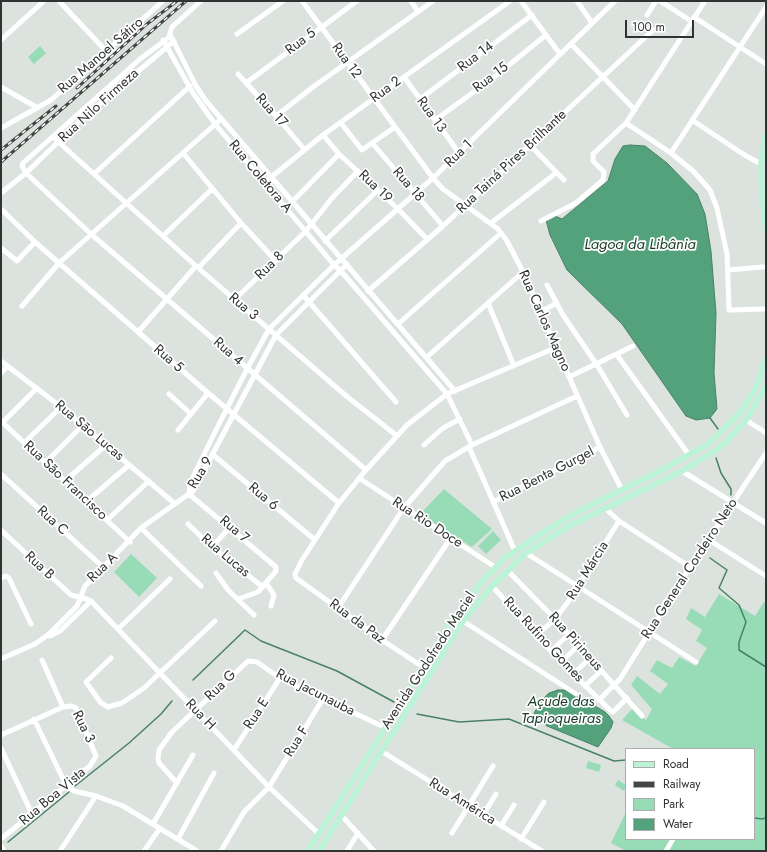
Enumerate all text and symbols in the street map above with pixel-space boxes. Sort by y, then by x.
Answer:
scale bar [627,12,696,38]
street label: Rua Manoel Sátiro [55,14,147,98]
text: 100 m [632,18,665,36]
street label: Rua 5 [282,25,320,59]
street label: Rua 14 [455,38,497,76]
street label: Rua 12 [327,40,365,82]
street label: Rua 15 [470,59,512,97]
street label: Rua Nilo Firmeza [55,66,143,146]
street label: Rua 2 [367,73,405,107]
street label: Rua 17 [251,91,291,131]
street label: Rua 13 [412,94,450,136]
street label: Rua Tainá Pires Brilhante [453,107,571,217]
street label: Rua Coletora A [225,137,295,217]
street label: Rua 1 [442,137,476,171]
street label: Rua 18 [389,164,427,206]
street label: Rua 19 [354,167,396,207]
water label: Lagoa da Libânia [584,236,696,254]
street label: Rua 8 [252,248,288,284]
street label: Rua Carlos Magno [514,268,574,374]
street label: Rua 3 [225,290,261,324]
street label: Rua 4 [210,334,246,370]
street label: Rua 5 [150,342,186,376]
street label: Rua São Lucas [51,397,127,465]
street label: Rua São Francisco [20,438,110,524]
street label: Rua Benta Gurgel [497,444,597,506]
street label: Rua 9 [185,454,217,492]
street label: Rua 6 [245,480,281,514]
street label: Rua Rio Doce [389,494,465,552]
street label: Rua General Cordeiro Neto [638,496,742,642]
street label: Rua C [33,503,71,539]
street label: Rua 7 [216,513,252,547]
street label: Rua Lucas [197,531,253,581]
street label: Rua Márcia [563,539,613,603]
street label: Rua B [21,548,57,584]
street label: Rua A [84,550,122,586]
street label: Avenida Godofredo Maciel [378,589,480,733]
street label: Rua Rufino Gomes [499,594,587,686]
street label: Rua da Paz [326,596,388,648]
street label: Rua Pirineus [544,609,606,675]
street label: Rua Jacunauba [273,666,357,720]
street label: Rua G [202,667,240,705]
water label: Açude das Tapioqueiras [521,693,601,728]
street label: Rua E [241,695,273,733]
street label: Rua H [181,696,219,734]
street label: Rua 3 [68,708,98,746]
street label: Rua F [281,724,313,760]
legend [625,748,755,840]
text: Road [663,755,689,773]
street label: Rua Boa Vista [17,764,89,830]
street label: Rua América [426,775,498,829]
text: Railway [663,775,701,793]
text: Park [663,795,684,813]
text: Water [663,815,693,833]

